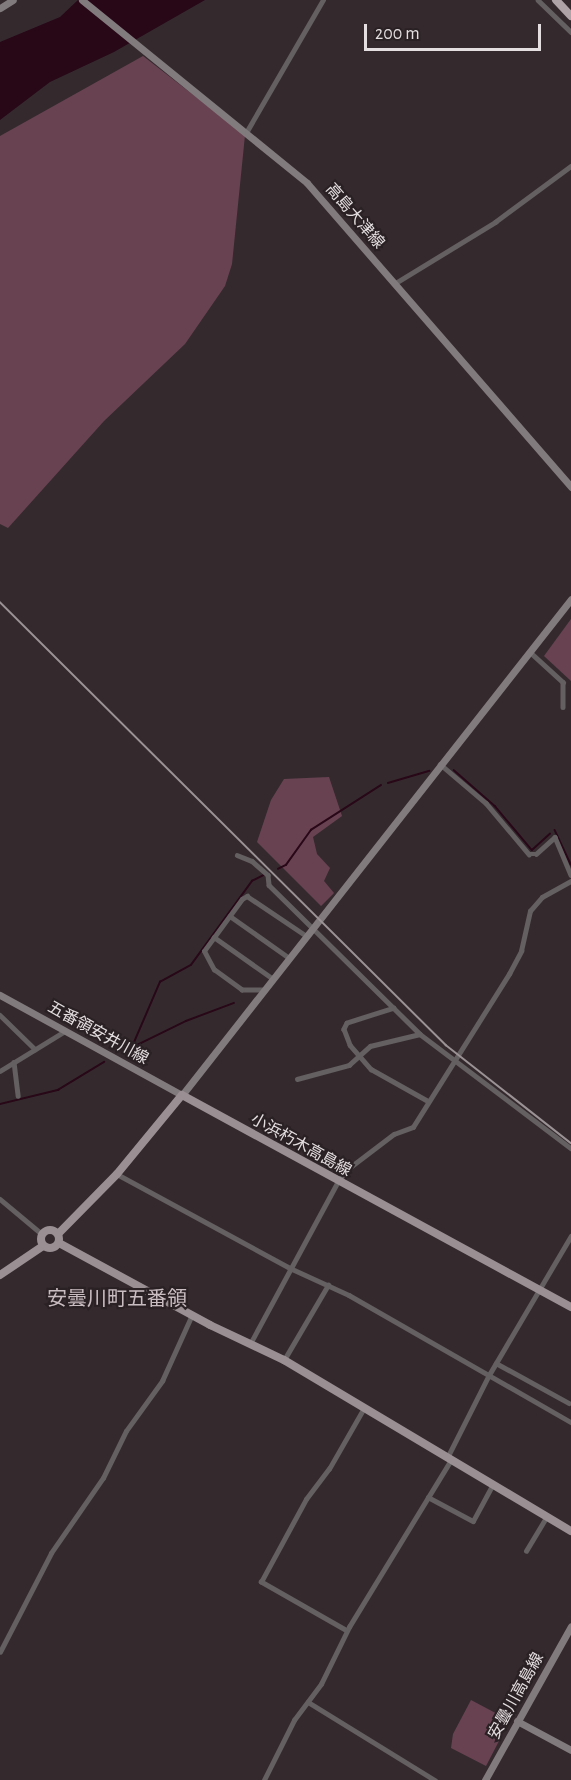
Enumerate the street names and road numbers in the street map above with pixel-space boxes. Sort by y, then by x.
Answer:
street label: 高島大津線 [322,180,388,252]
street label: 五番領安井川線 [44,997,152,1069]
street label: 小浜朽木高島線 [247,1109,355,1181]
street label: 安曇川高島線 [484,1649,548,1743]

